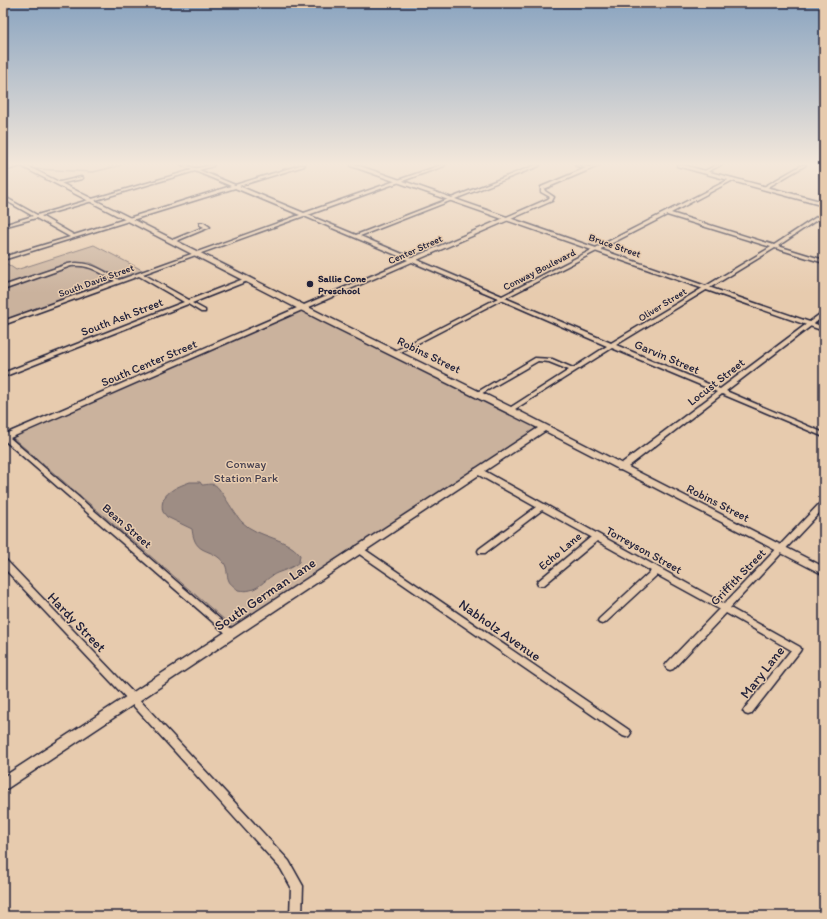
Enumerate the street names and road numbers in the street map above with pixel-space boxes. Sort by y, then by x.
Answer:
street label: Bruce Street [587,231,643,261]
street label: Center Street [386,232,445,267]
street label: Conway Boulevard [501,245,578,293]
street label: South Davis Street [57,261,136,300]
street label: Oliver Street [636,284,689,324]
street label: South Ash Street [79,295,166,339]
street label: Robins Street [395,334,463,377]
street label: South Center Street [99,336,199,389]
street label: Garvin Street [632,337,702,377]
street label: Locust Street [685,355,748,409]
street label: Robins Street [684,481,752,525]
street label: Bean Street [99,501,155,552]
street label: Torreyson Street [604,523,685,577]
street label: Echo Lane [536,529,584,573]
street label: Griffith Street [708,545,769,608]
street label: South German Lane [211,554,319,635]
street label: Hardy Street [44,589,109,656]
street label: Nabholz Avenue [455,596,544,665]
street label: Mary Lane [737,642,788,702]

